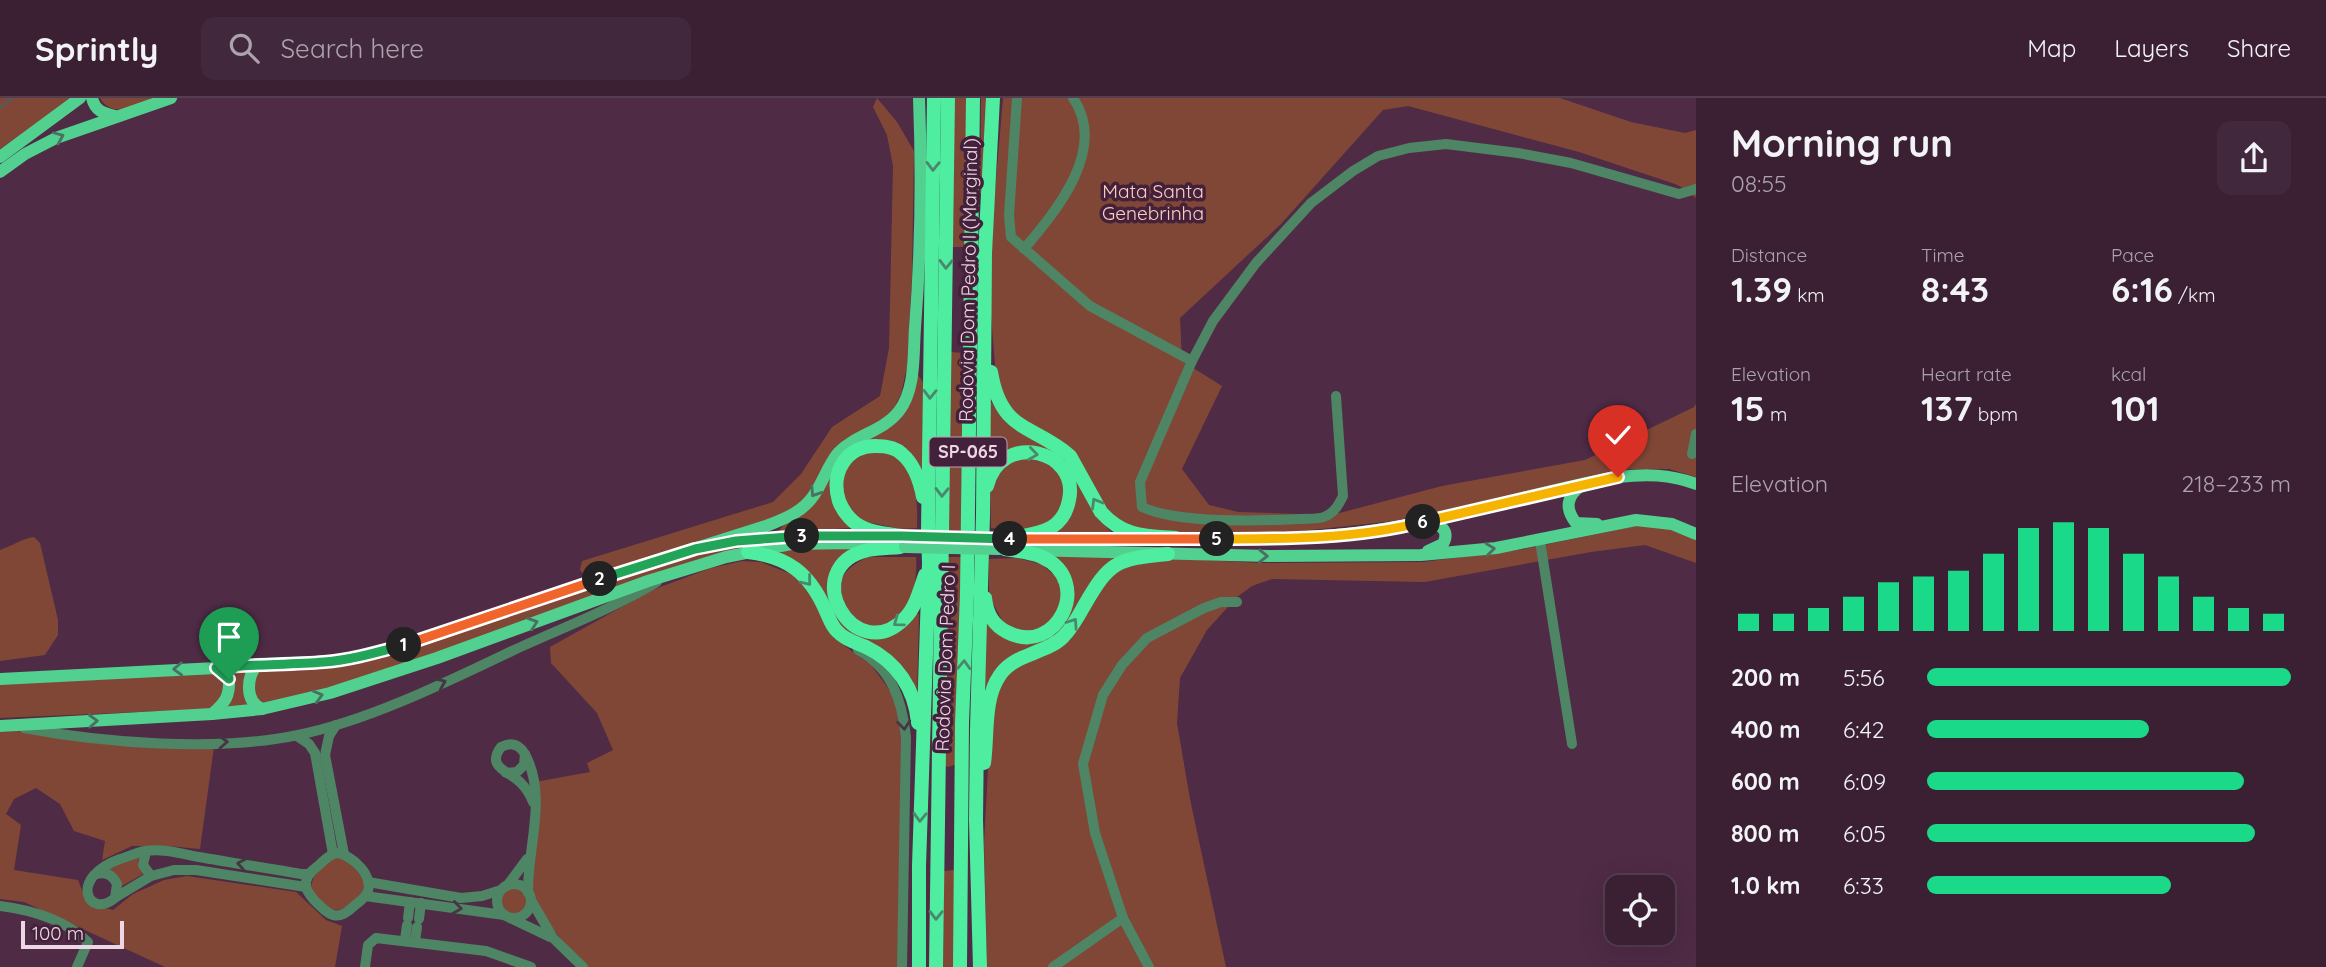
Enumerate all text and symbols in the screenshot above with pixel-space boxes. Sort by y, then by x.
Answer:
search box [201,17,691,80]
text: Sprintly [35,28,159,69]
icon: search [225,29,263,67]
text: Search here [281,32,424,65]
text: Map [2027,33,2076,63]
text: Layers [2114,33,2189,63]
text: Share [2227,33,2291,63]
text: Morning run [1731,119,1953,167]
button: share [2217,121,2291,195]
one-way arrow [52,132,64,146]
street label: Rodovia Dom Pedro I (Marginal) [954,138,982,422]
one-way arrow [925,161,941,172]
text: 08:55 [1731,169,1786,198]
park label: Mata Santa Genebrinha [1102,179,1204,225]
text: Distance [1731,243,1807,267]
text: Time [1921,243,1965,267]
text: Pace [2111,243,2154,267]
one-way arrow [938,259,954,270]
text: 1.39 [1731,267,1792,311]
text: 8:43 [1921,267,1989,311]
text: 6:16 [2111,267,2173,311]
text: km [1792,283,1825,307]
text: /km [2173,283,2216,307]
text: Elevation [1731,362,1811,386]
text: Heart rate [1921,362,2012,386]
text: kcal [2111,362,2146,386]
text: 15 [1731,386,1765,430]
text: 137 [1921,386,1973,430]
text: 101 [2111,386,2160,430]
one-way arrow [923,388,938,399]
text: m [1765,402,1787,426]
text: bpm [1973,402,2018,426]
pin [1588,405,1648,477]
icon: check [1599,416,1637,454]
road number: SP-065 [930,438,1006,466]
one-way arrow [1027,446,1039,461]
text: Elevation [1731,469,1828,498]
text: 218–233 m [2181,469,2291,498]
one-way arrow [810,484,823,497]
one-way arrow [934,487,950,497]
one-way arrow [1091,498,1104,510]
pin: 6 [1406,504,1440,540]
text: 6 [1417,509,1428,533]
pin: 3 [784,518,820,554]
pin: 4 [992,522,1028,556]
pin: 5 [1200,522,1234,556]
text: 3 [796,523,807,547]
text: 4 [1004,526,1015,550]
text: 5 [1211,526,1222,550]
one-way arrow [1485,541,1496,556]
one-way arrow [1258,548,1269,564]
pin: 2 [582,561,618,596]
street label: Rodovia Dom Pedro I [930,564,960,752]
text: 2 [594,566,605,590]
one-way arrow [799,573,812,585]
pin [199,607,259,679]
one-way arrow [893,614,905,626]
one-way arrow [527,617,539,631]
icon: arrive [210,618,248,656]
one-way arrow [1065,618,1077,631]
pin: 1 [386,628,422,662]
text: 1 [400,632,407,656]
one-way arrow [957,659,972,670]
one-way arrow [173,662,184,677]
text: 200 m [1731,663,1800,692]
text: 5:56 [1843,663,1885,692]
one-way arrow [434,677,446,691]
one-way arrow [312,690,324,704]
one-way arrow [87,713,98,728]
text: 400 m [1731,715,1800,744]
text: 6:42 [1843,715,1885,744]
one-way arrow [897,719,912,731]
one-way arrow [218,735,229,750]
text: 600 m [1731,767,1800,796]
text: 6:09 [1843,767,1886,796]
one-way arrow [913,812,928,823]
text: 800 m [1731,819,1800,848]
text: 6:05 [1843,819,1886,848]
one-way arrow [236,857,248,872]
text: 1.0 km [1731,871,1801,900]
text: 6:33 [1843,871,1884,900]
map controls [1605,875,1675,945]
button: locate [1605,875,1675,945]
one-way arrow [451,901,463,916]
one-way arrow [929,910,944,921]
scale bar [21,918,124,950]
text: 100 m [32,921,84,945]

